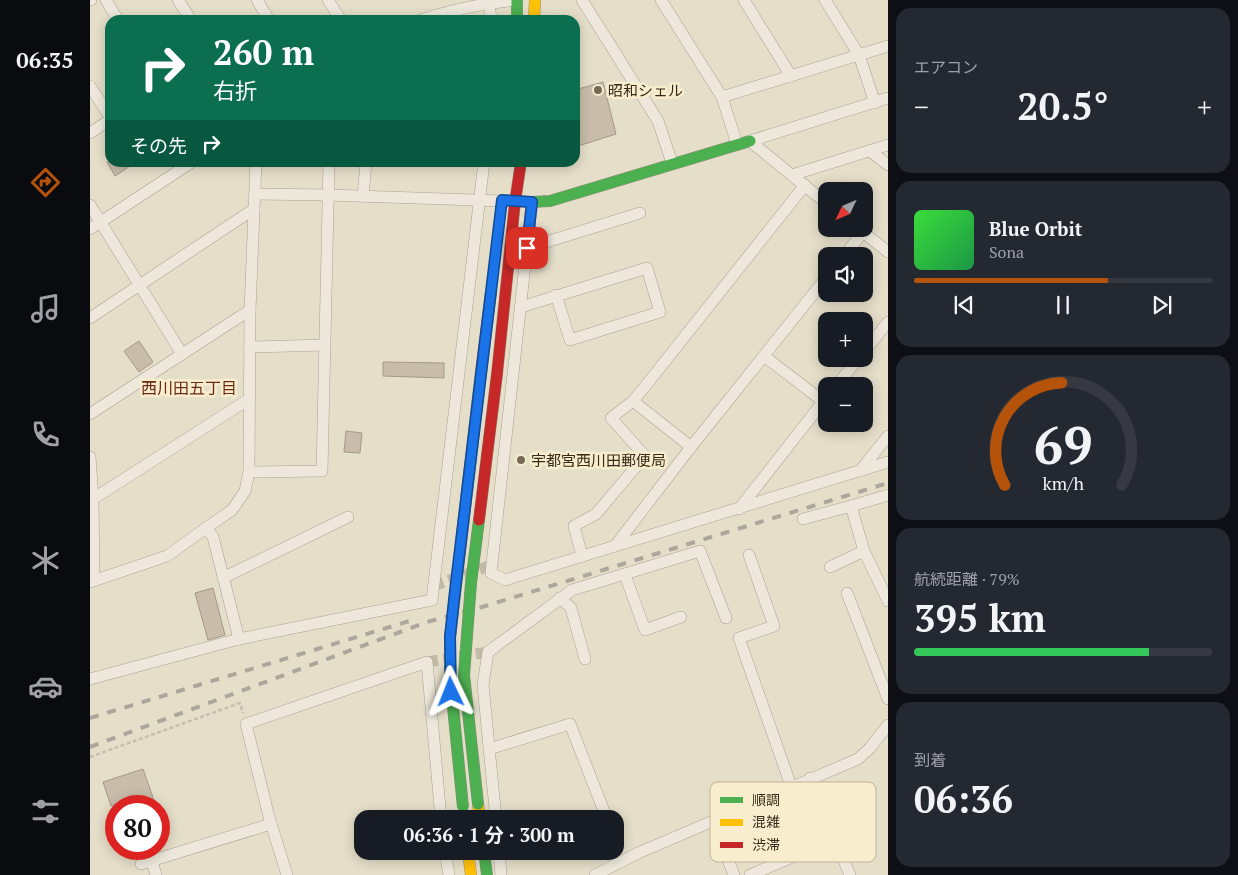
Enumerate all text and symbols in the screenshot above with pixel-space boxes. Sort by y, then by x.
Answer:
text: 260 m [213,29,314,75]
icon: right [130,35,195,100]
text: 06:35 [16,45,74,74]
text: エアコン [914,56,978,78]
text: 右折 [213,76,257,105]
place label: 昭和シェル [608,80,683,100]
text: 20.5° [1017,81,1109,131]
marker: 昭和シェル [592,84,604,96]
text: − [914,88,929,125]
text: + [1197,88,1212,125]
icon: right [197,130,225,158]
text: その先 [130,133,187,158]
icon: directions [28,165,63,200]
north arrow [818,182,872,238]
map controls [818,182,873,432]
text: Blue Orbit [989,216,1082,241]
pin [506,227,548,269]
icon: arrive [513,234,541,262]
text: Sona [989,241,1024,263]
button: sound [818,247,873,302]
icon: music [28,291,63,326]
icon: previous [950,291,978,319]
icon: pause [1049,291,1077,319]
icon: next [1148,291,1176,319]
button: + [818,312,873,367]
district label: 西川田五丁目 [141,377,237,399]
button: − [818,377,873,432]
text: 69 [1034,410,1092,479]
icon: phone [28,417,63,452]
place label: 宇都宮西川田郵便局 [531,450,666,470]
marker: 宇都宮西川田郵便局 [515,454,527,466]
text: km/h [1042,471,1084,495]
icon: climate [28,543,63,578]
text: 航続距離 · 79% [914,568,1020,590]
text: 395 km [914,593,1046,643]
position arrow [424,665,476,717]
icon: car [28,669,63,704]
text: 到着 [914,749,946,771]
text: 06:36 [914,774,1013,824]
legend [710,782,876,862]
text: 順調 [752,790,780,809]
icon: filters [28,794,63,829]
speed limit sign: 80 [105,795,170,860]
text: 混雑 [752,812,780,831]
text: 06:36 · 1 分 · 300 m [404,822,574,847]
text: 渋滞 [752,835,780,854]

